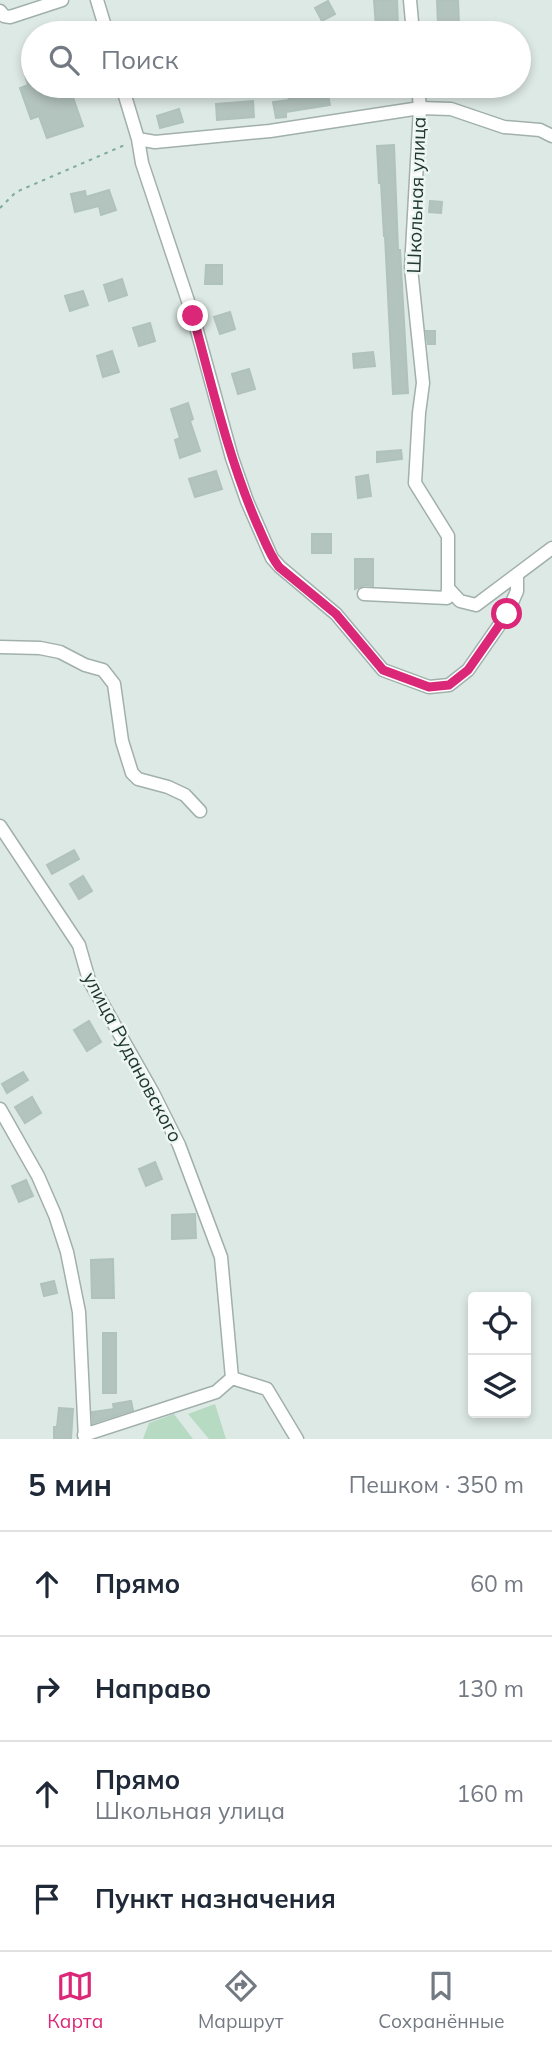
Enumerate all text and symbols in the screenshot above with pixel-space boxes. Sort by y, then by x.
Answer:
search box [21,21,531,98]
icon: search [45,41,83,79]
text: Поиск [101,43,179,76]
street label: Школьная улица [401,116,431,274]
route end [177,300,208,331]
route start [491,598,522,629]
street label: улица Рудановского [78,968,188,1146]
map controls [468,1292,531,1418]
button: locate [468,1292,531,1355]
button: layers [468,1355,531,1418]
text: 5 мин [28,1466,112,1504]
text: Пешком · 350 m [349,1470,524,1499]
icon: ahead [28,1565,66,1603]
text: Прямо [95,1567,180,1600]
text: 60 m [470,1569,524,1598]
icon: right [28,1670,66,1708]
text: Направо [95,1672,211,1705]
text: 130 m [456,1674,524,1703]
text: Прямо [95,1763,180,1796]
icon: ahead [28,1775,66,1813]
text: 160 m [456,1779,524,1808]
text: Школьная улица [95,1796,285,1825]
icon: arrive [28,1880,66,1918]
text: Пункт назначения [95,1882,336,1915]
tab: Карта [47,1967,103,2033]
tab: Маршрут [198,1967,283,2033]
tab: Сохранённые [378,1967,505,2033]

